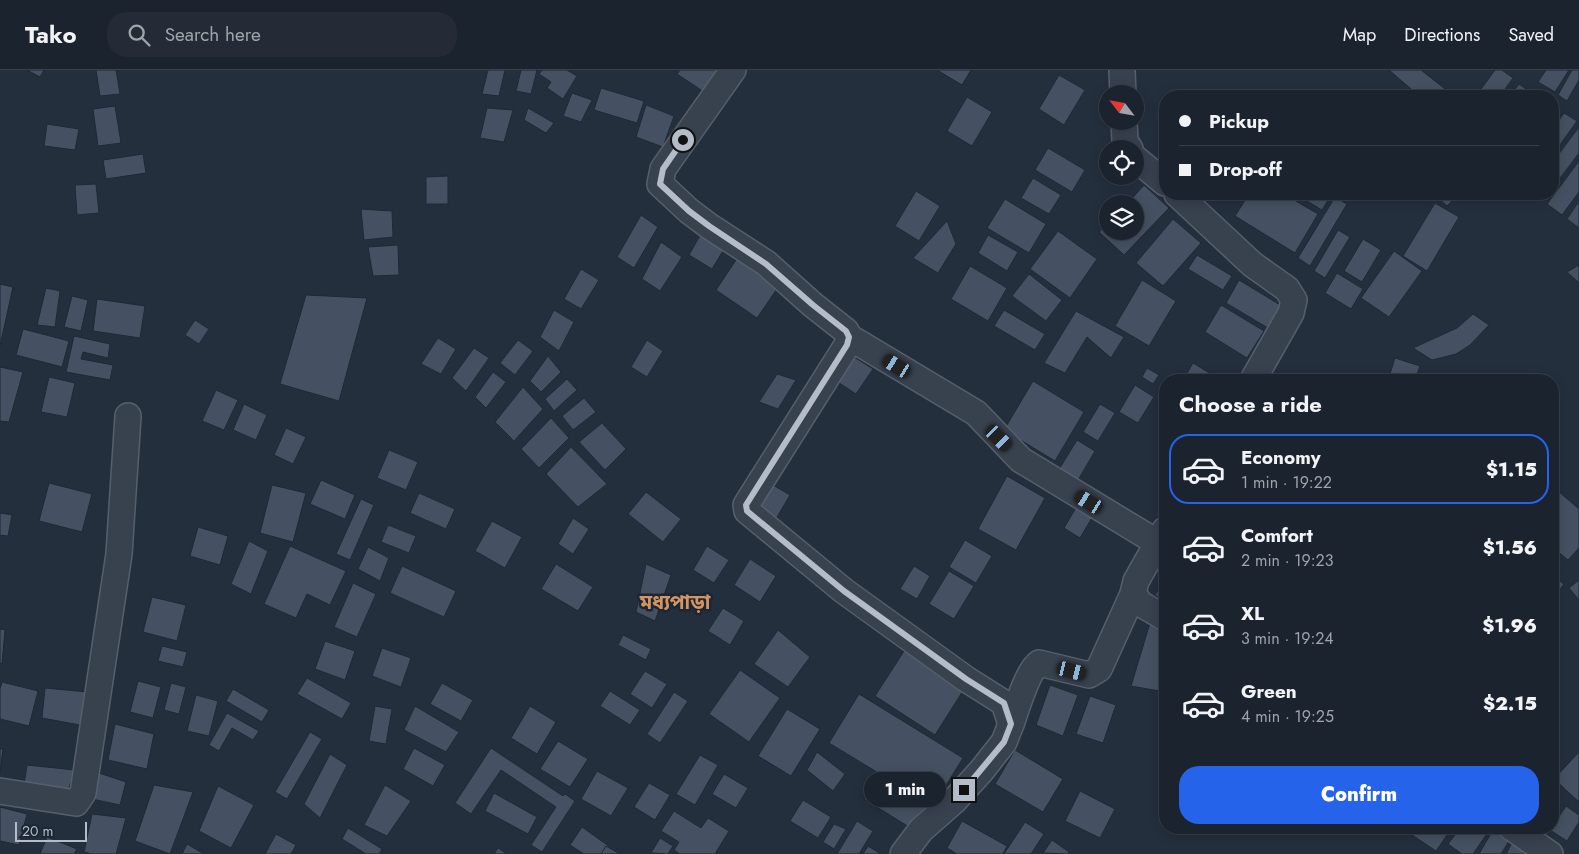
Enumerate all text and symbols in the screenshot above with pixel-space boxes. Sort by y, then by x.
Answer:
search box [107,12,457,57]
text: Tako [25,17,77,52]
icon: search [125,21,153,49]
text: Search here [165,21,261,48]
text: Map [1343,22,1376,48]
text: Directions [1404,22,1480,48]
text: Saved [1508,22,1554,48]
north arrow [1099,85,1144,130]
map controls [1099,85,1144,240]
text: Pickup [1209,108,1269,135]
route start [672,129,694,151]
button: locate [1099,140,1144,185]
text: Drop-off [1209,156,1282,183]
button: layers [1099,195,1144,240]
car [880,352,913,380]
text: Choose a ride [1179,388,1322,420]
car [983,422,1014,454]
text: Economy [1241,444,1321,471]
icon: car [1181,447,1226,492]
text: $1.15 [1486,456,1537,483]
text: 1 min · 19:22 [1241,471,1332,494]
car [1072,488,1105,516]
text: Comfort [1241,522,1313,549]
icon: car [1181,525,1226,570]
text: $1.56 [1483,534,1537,561]
text: 2 min · 19:23 [1241,549,1333,572]
district label: মধ্যপাড়া [639,588,711,617]
text: XL [1241,600,1264,627]
icon: car [1181,603,1226,648]
text: $1.96 [1482,612,1537,639]
text: 3 min · 19:24 [1241,627,1334,650]
car [1055,660,1088,682]
text: Green [1241,678,1297,705]
icon: car [1181,681,1226,726]
text: $2.15 [1483,690,1537,717]
text: 4 min · 19:25 [1241,705,1334,728]
button: Confirm [1179,766,1539,824]
callout: 1 min [864,772,946,808]
text: 1 min [885,778,925,801]
route end [953,779,975,801]
scale bar [15,819,88,842]
text: 20 m [22,821,54,841]

